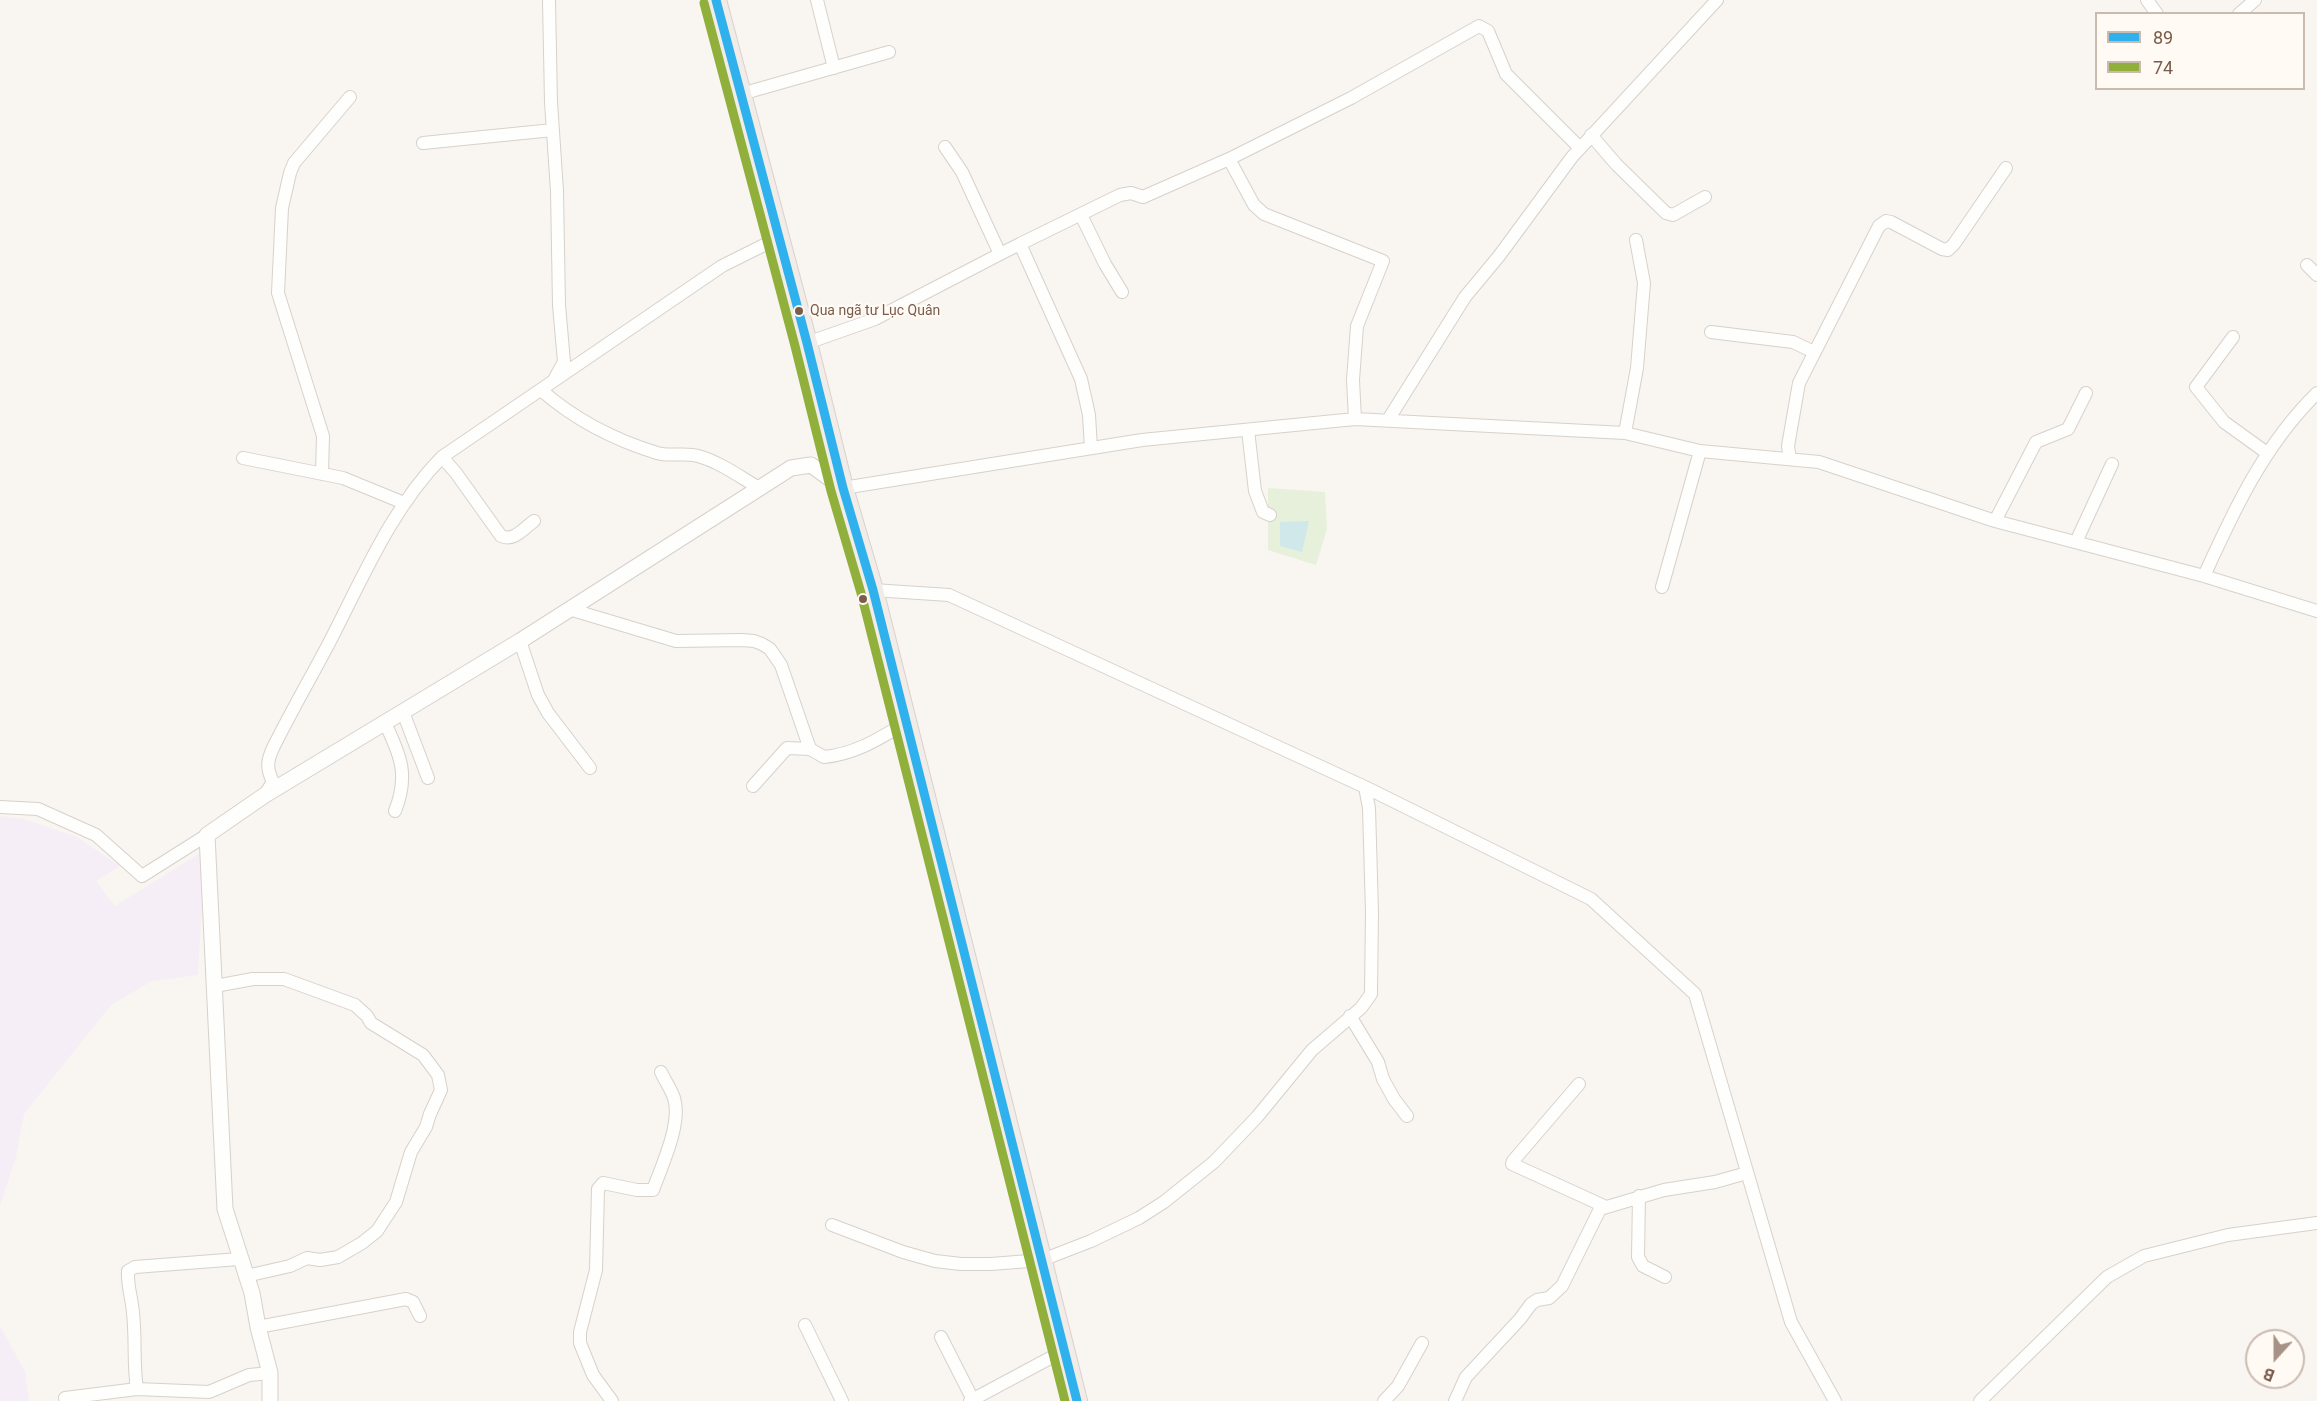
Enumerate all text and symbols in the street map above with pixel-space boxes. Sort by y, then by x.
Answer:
legend [2095,12,2305,90]
text: 89 [2153,27,2173,48]
text: 74 [2153,57,2173,78]
place label: Qua ngã tư Lục Quân [810,303,940,319]
marker: Qua ngã tư Lục Quân [793,305,805,317]
unlabelled marker [857,593,869,605]
north arrow [2245,1329,2305,1389]
text: B [2261,1364,2277,1385]

